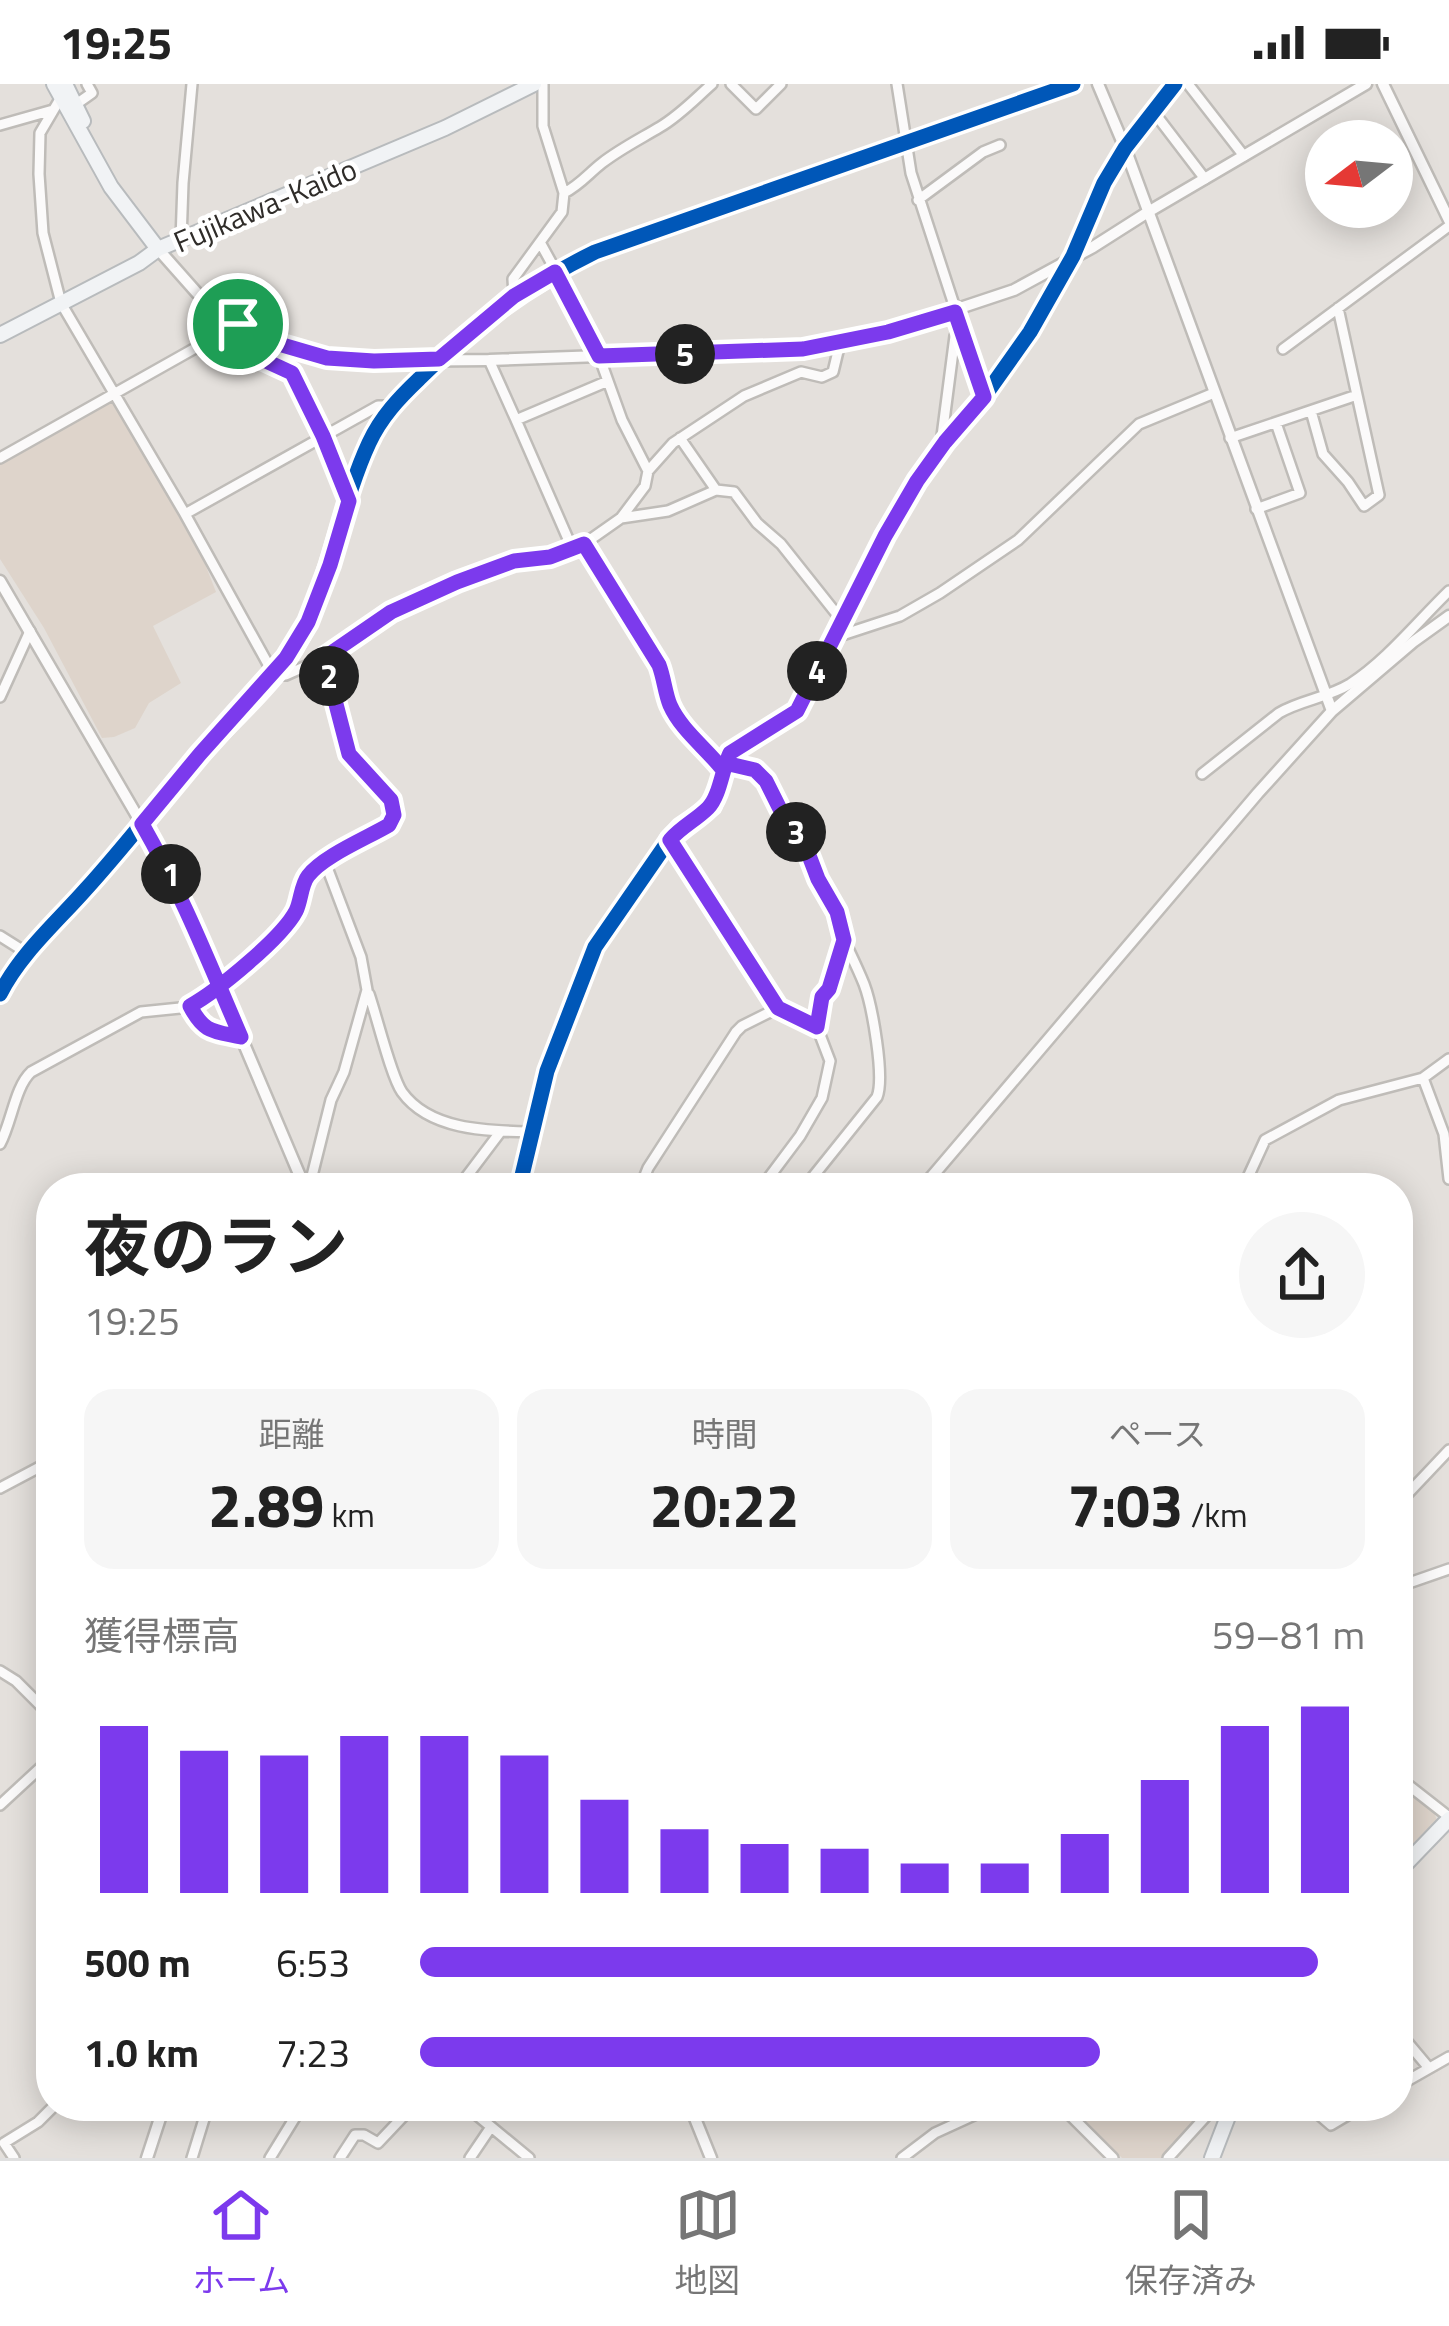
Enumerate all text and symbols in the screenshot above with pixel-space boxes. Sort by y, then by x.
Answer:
text: 19:25 [60,8,172,76]
north arrow [1305,120,1413,228]
map controls [1305,120,1413,228]
street label: Fujikawa-Kaido [166,146,364,264]
pin [187,273,289,375]
icon: arrive [205,291,271,357]
pin: 5 [655,324,715,384]
text: 5 [676,329,694,379]
pin: 4 [787,641,847,701]
pin: 2 [299,646,359,706]
text: 4 [808,646,826,696]
text: 2 [320,651,338,701]
pin: 3 [766,802,826,862]
text: 3 [787,807,805,857]
pin: 1 [141,844,201,904]
text: 1 [162,849,180,899]
text: 夜のラン [84,1195,348,1296]
button: share [1239,1212,1365,1338]
text: 19:25 [84,1291,180,1350]
text: 距離 [259,1409,325,1459]
text: 時間 [692,1409,758,1459]
text: ペース [1109,1409,1206,1459]
text: 2.89 [208,1459,324,1550]
text: 20:22 [650,1459,799,1550]
text: 7:03 [1067,1459,1183,1550]
text: km [324,1490,375,1540]
text: /km [1183,1490,1248,1540]
text: 59–81 m [1212,1605,1365,1664]
text: 獲得標高 [84,1606,240,1665]
text: 500 m [84,1933,191,1992]
text: 6:53 [276,1933,350,1992]
text: 1.0 km [84,2023,199,2082]
text: 7:23 [276,2023,350,2082]
tab: ホーム [192,2182,290,2305]
tab: 地図 [675,2182,741,2305]
tab: 保存済み [1125,2182,1257,2305]

